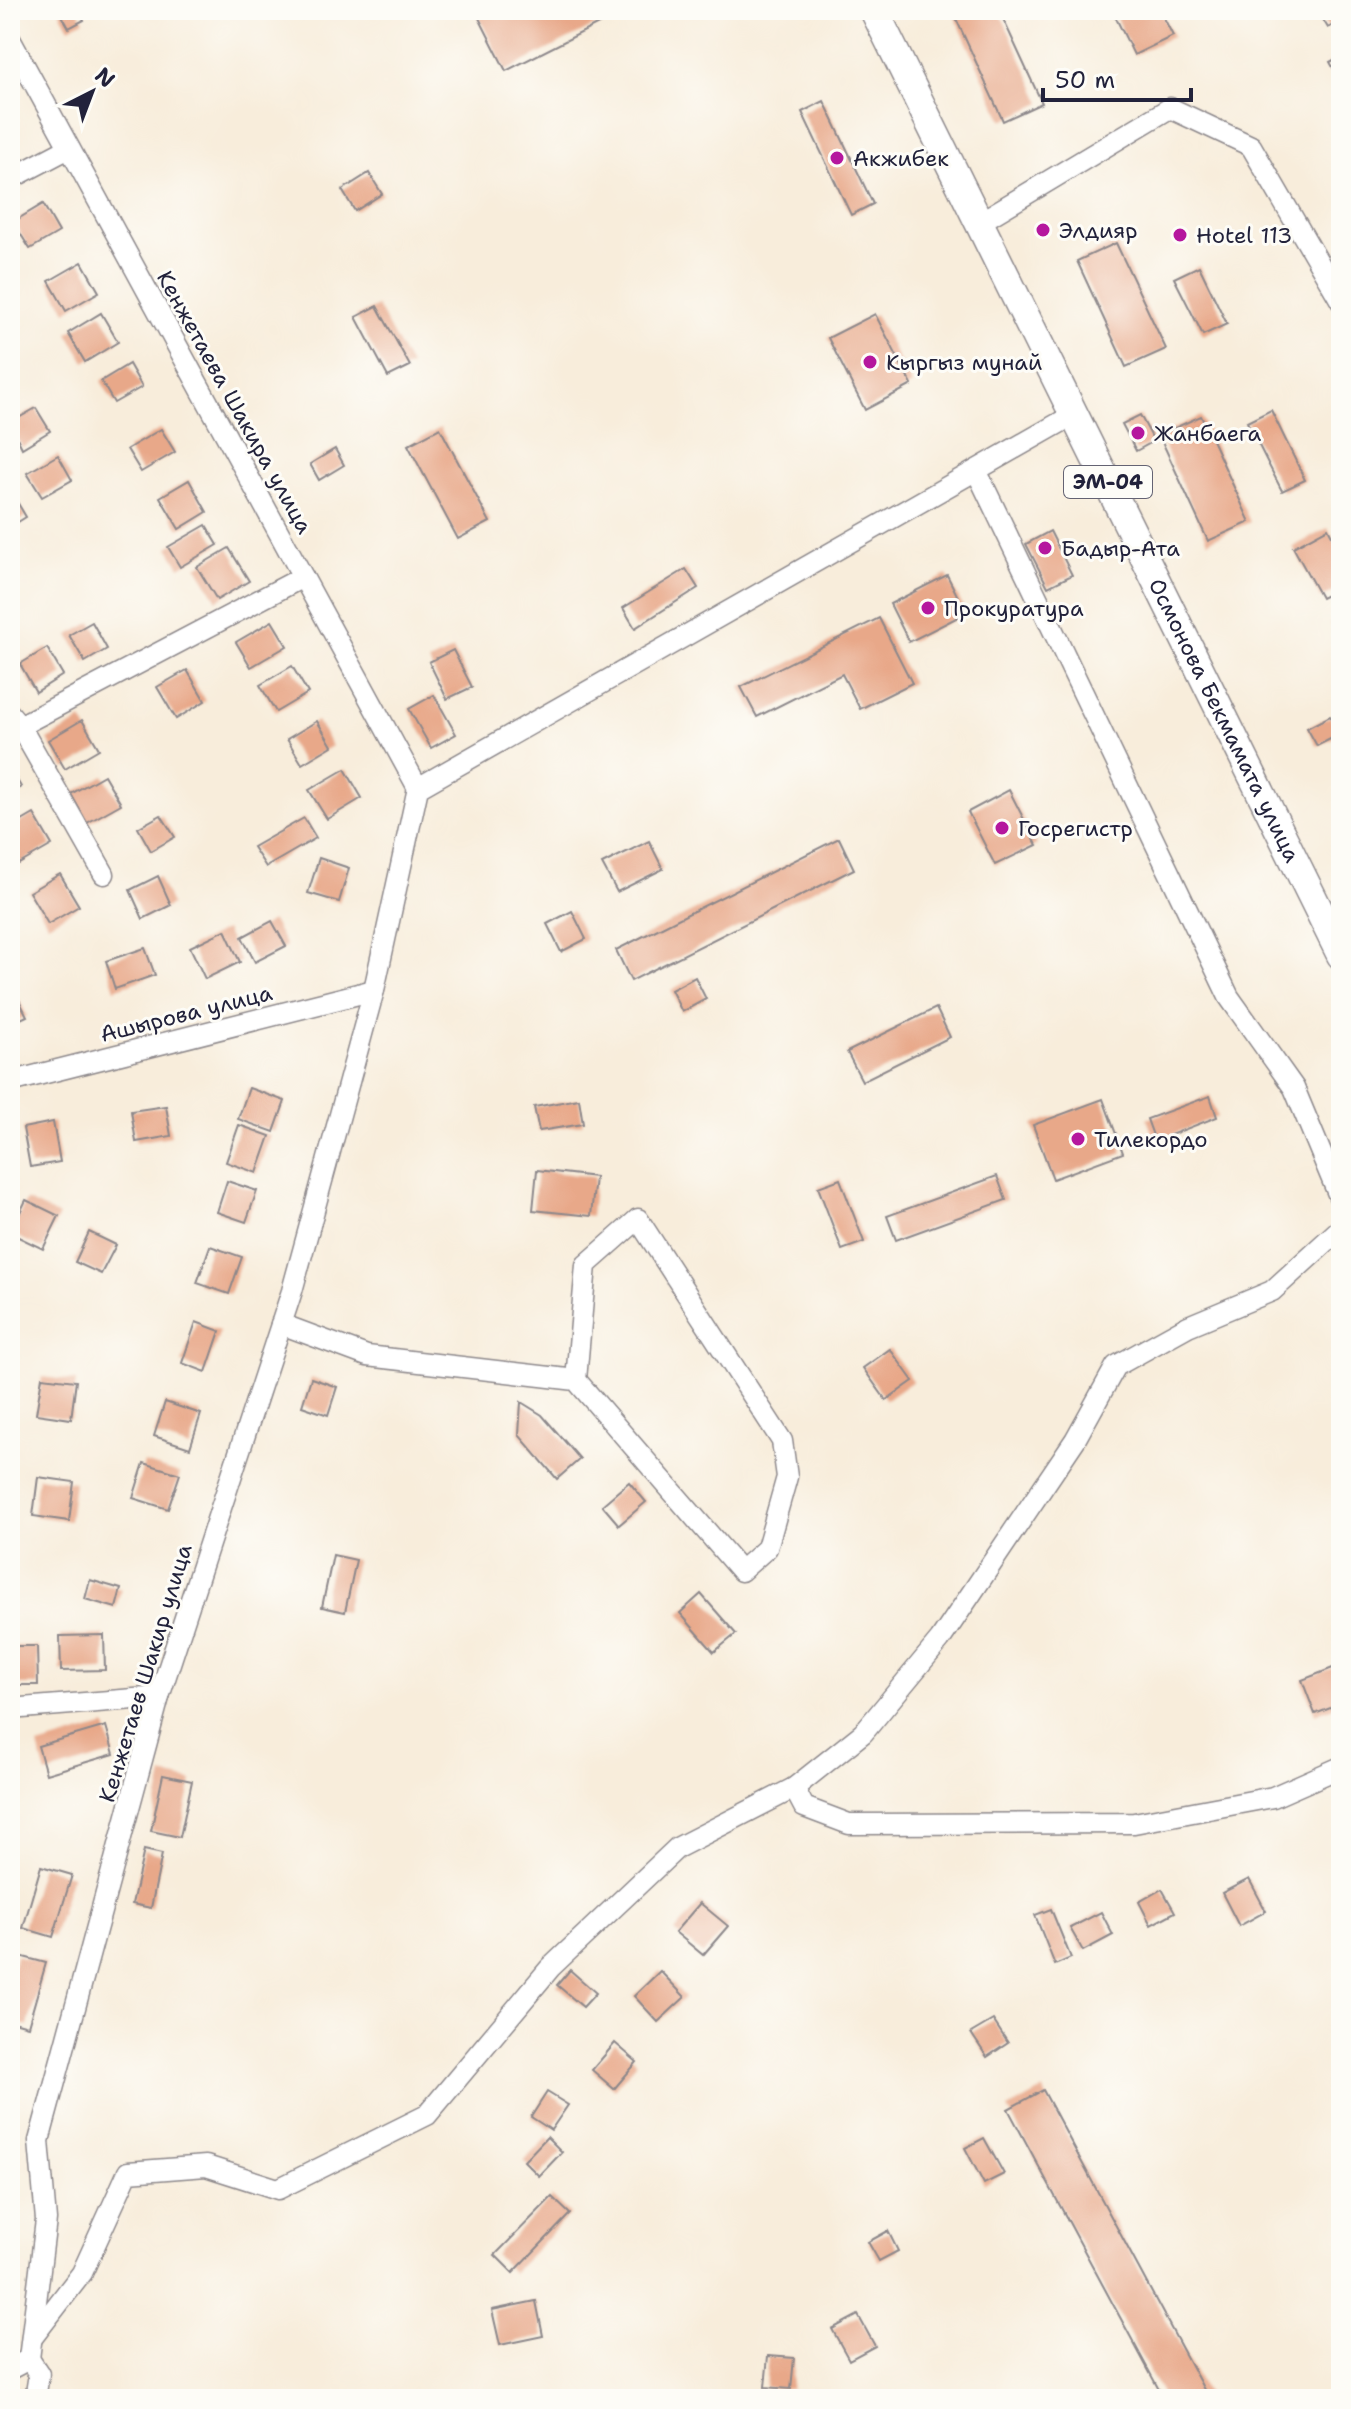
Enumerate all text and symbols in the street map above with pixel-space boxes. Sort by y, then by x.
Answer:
north arrow [52,52,132,132]
scale bar [1043,52,1191,102]
text: N [89,61,121,94]
text: 50 m [1055,64,1115,96]
place label: Акжибек [853,144,949,173]
marker: Акжибек [828,149,846,167]
place label: Элдияр [1059,216,1138,245]
marker: Элдияр [1034,221,1052,239]
place label: Hotel 113 [1196,221,1292,250]
marker: Hotel 113 [1171,226,1189,244]
street label: Кенжетаева Шакира улица [150,266,319,539]
place label: Кыргыз мунай [886,348,1042,377]
marker: Кыргыз мунай [861,353,879,371]
place label: Жанбаега [1154,419,1261,448]
marker: Жанбаега [1129,424,1147,442]
road number: ЭМ-04 [1064,466,1152,498]
place label: Бадыр-Ата [1061,534,1180,563]
marker: Бадыр-Ата [1036,539,1054,557]
street label: Осмонова Бекмамата улица [1142,573,1307,867]
place label: Прокуратура [944,594,1084,623]
marker: Прокуратура [919,599,937,617]
place label: Госрегистр [1018,814,1133,843]
marker: Госрегистр [993,819,1011,837]
street label: Ашырова улица [97,978,275,1049]
place label: Тилекордо [1094,1125,1208,1154]
marker: Тилекордо [1069,1130,1087,1148]
street label: Кенжетаев Шакир улица [92,1540,199,1806]

